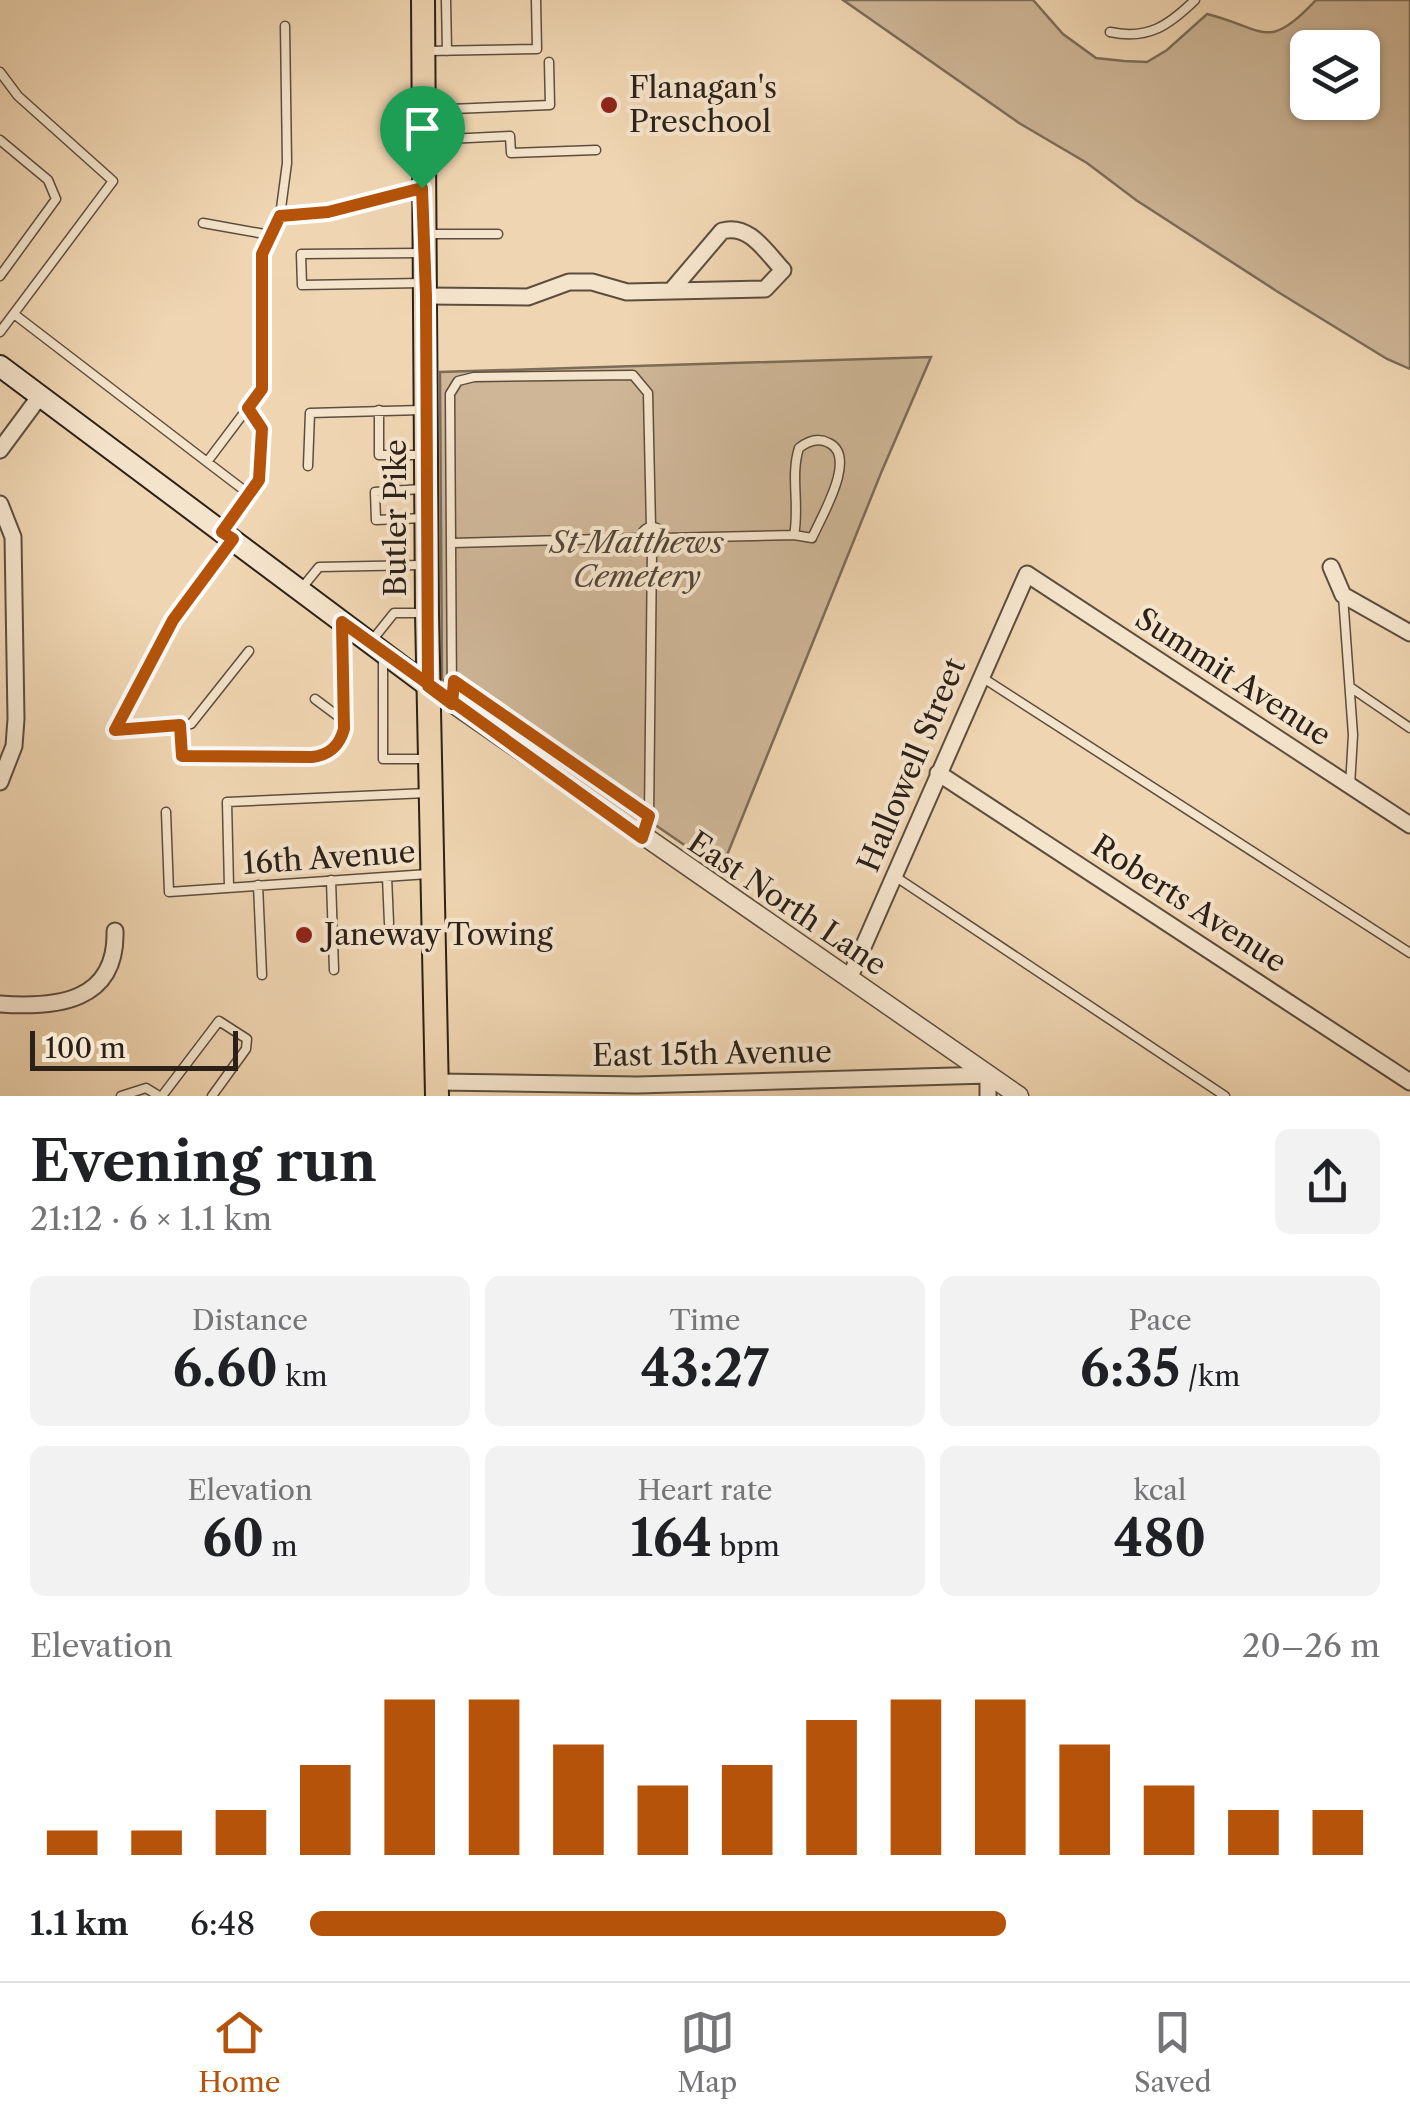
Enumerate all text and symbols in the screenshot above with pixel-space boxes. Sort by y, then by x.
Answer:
map controls [1290,30,1380,120]
button: layers [1290,30,1380,120]
place label: Flanagan's Preschool [629,69,777,140]
pin [380,86,465,189]
marker: Flanagan's Preschool [598,94,620,116]
icon: arrive [395,101,450,156]
street label: Butler Pike [377,439,414,597]
park label: St Matthews Cemetery [548,524,725,595]
street label: Summit Avenue [1129,600,1338,753]
street label: Hallowell Street [850,652,973,877]
street label: East North Lane [681,824,894,984]
street label: Roberts Avenue [1085,827,1294,980]
street label: 16th Avenue [241,833,417,882]
place label: Janeway Towing [320,916,553,953]
marker: Janeway Towing [293,924,315,946]
scale bar [30,1026,238,1070]
text: 100 m [45,1031,126,1065]
street label: East 15th Avenue [592,1033,832,1074]
text: Evening run [30,1128,377,1195]
button: share [1275,1129,1380,1234]
text: 21:12 · 6 × 1.1 km [30,1199,272,1238]
text: Distance [192,1303,308,1337]
text: Time [670,1303,740,1337]
text: Pace [1128,1303,1192,1337]
text: 6.60 [172,1337,278,1399]
text: 43:27 [641,1337,769,1399]
text: 6:35 [1080,1337,1180,1399]
text: km [278,1359,328,1393]
text: /km [1180,1359,1240,1393]
text: Elevation [187,1473,313,1507]
text: Heart rate [638,1473,772,1507]
text: kcal [1134,1473,1186,1507]
text: 60 [202,1507,264,1569]
text: 164 [630,1507,712,1569]
text: 480 [1114,1507,1206,1569]
text: m [264,1529,298,1563]
text: bpm [712,1529,780,1563]
text: Elevation [30,1626,173,1665]
text: 20–26 m [1242,1626,1380,1665]
text: 1.1 km [30,1904,129,1943]
text: 6:48 [190,1904,255,1943]
tab: Home [198,2005,281,2099]
tab: Map [677,2005,737,2099]
tab: Saved [1134,2005,1212,2099]

